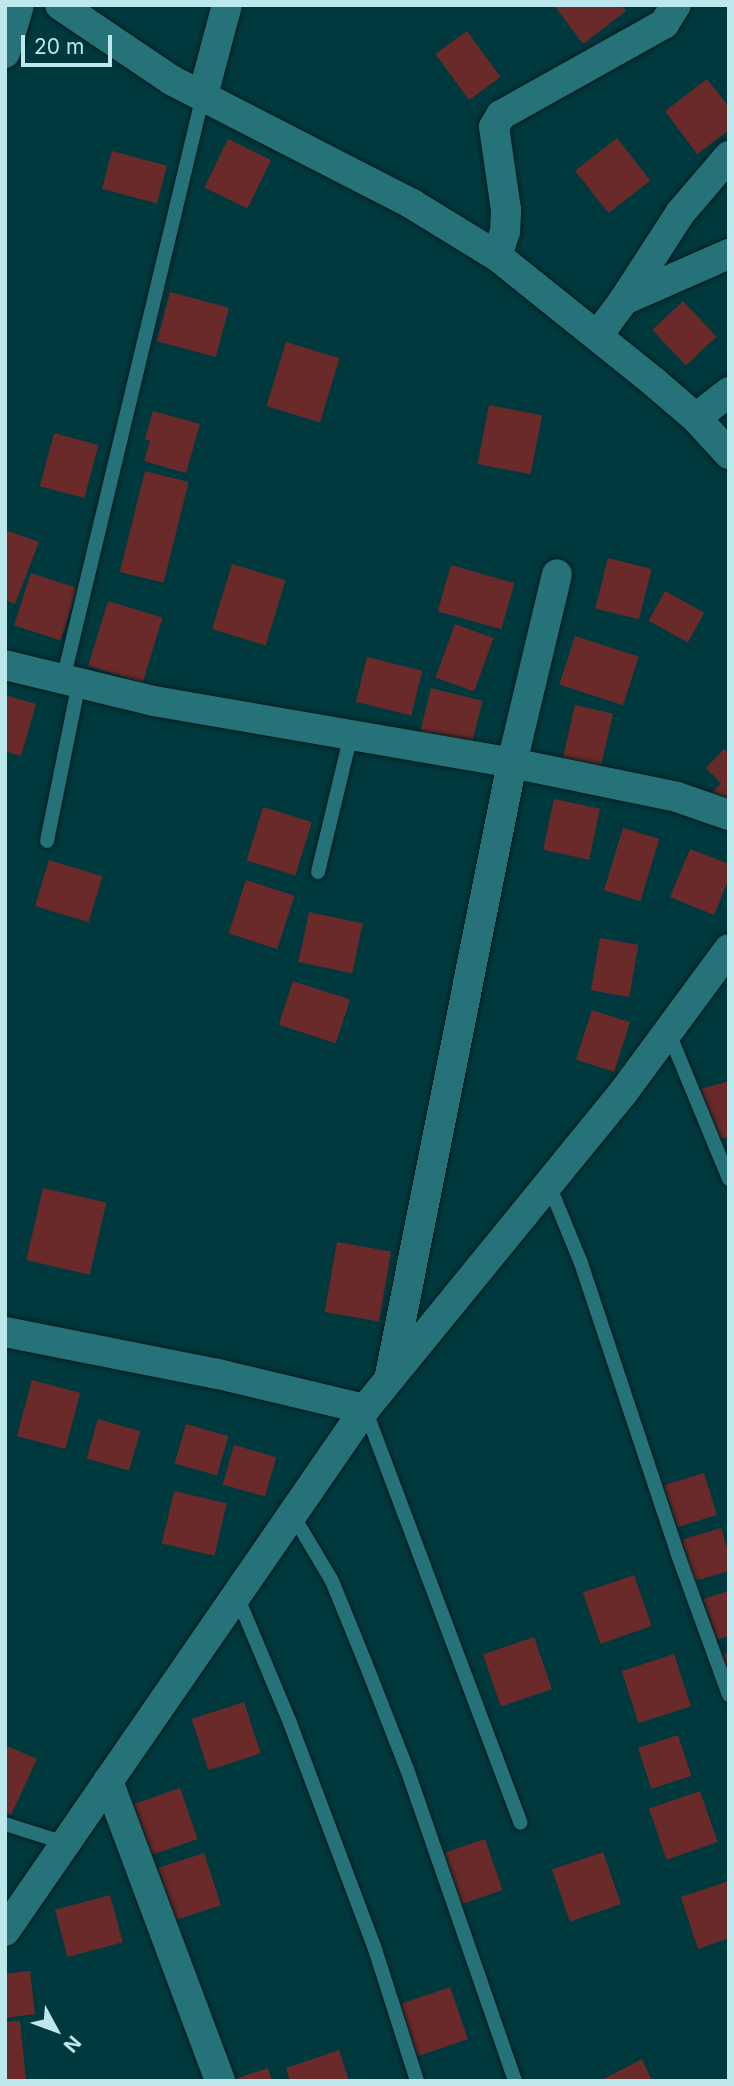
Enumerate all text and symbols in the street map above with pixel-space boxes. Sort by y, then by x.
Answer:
scale bar [24,21,116,65]
text: 20 m [34,34,84,59]
north arrow [21,1995,91,2065]
text: N [59,2031,86,2057]

